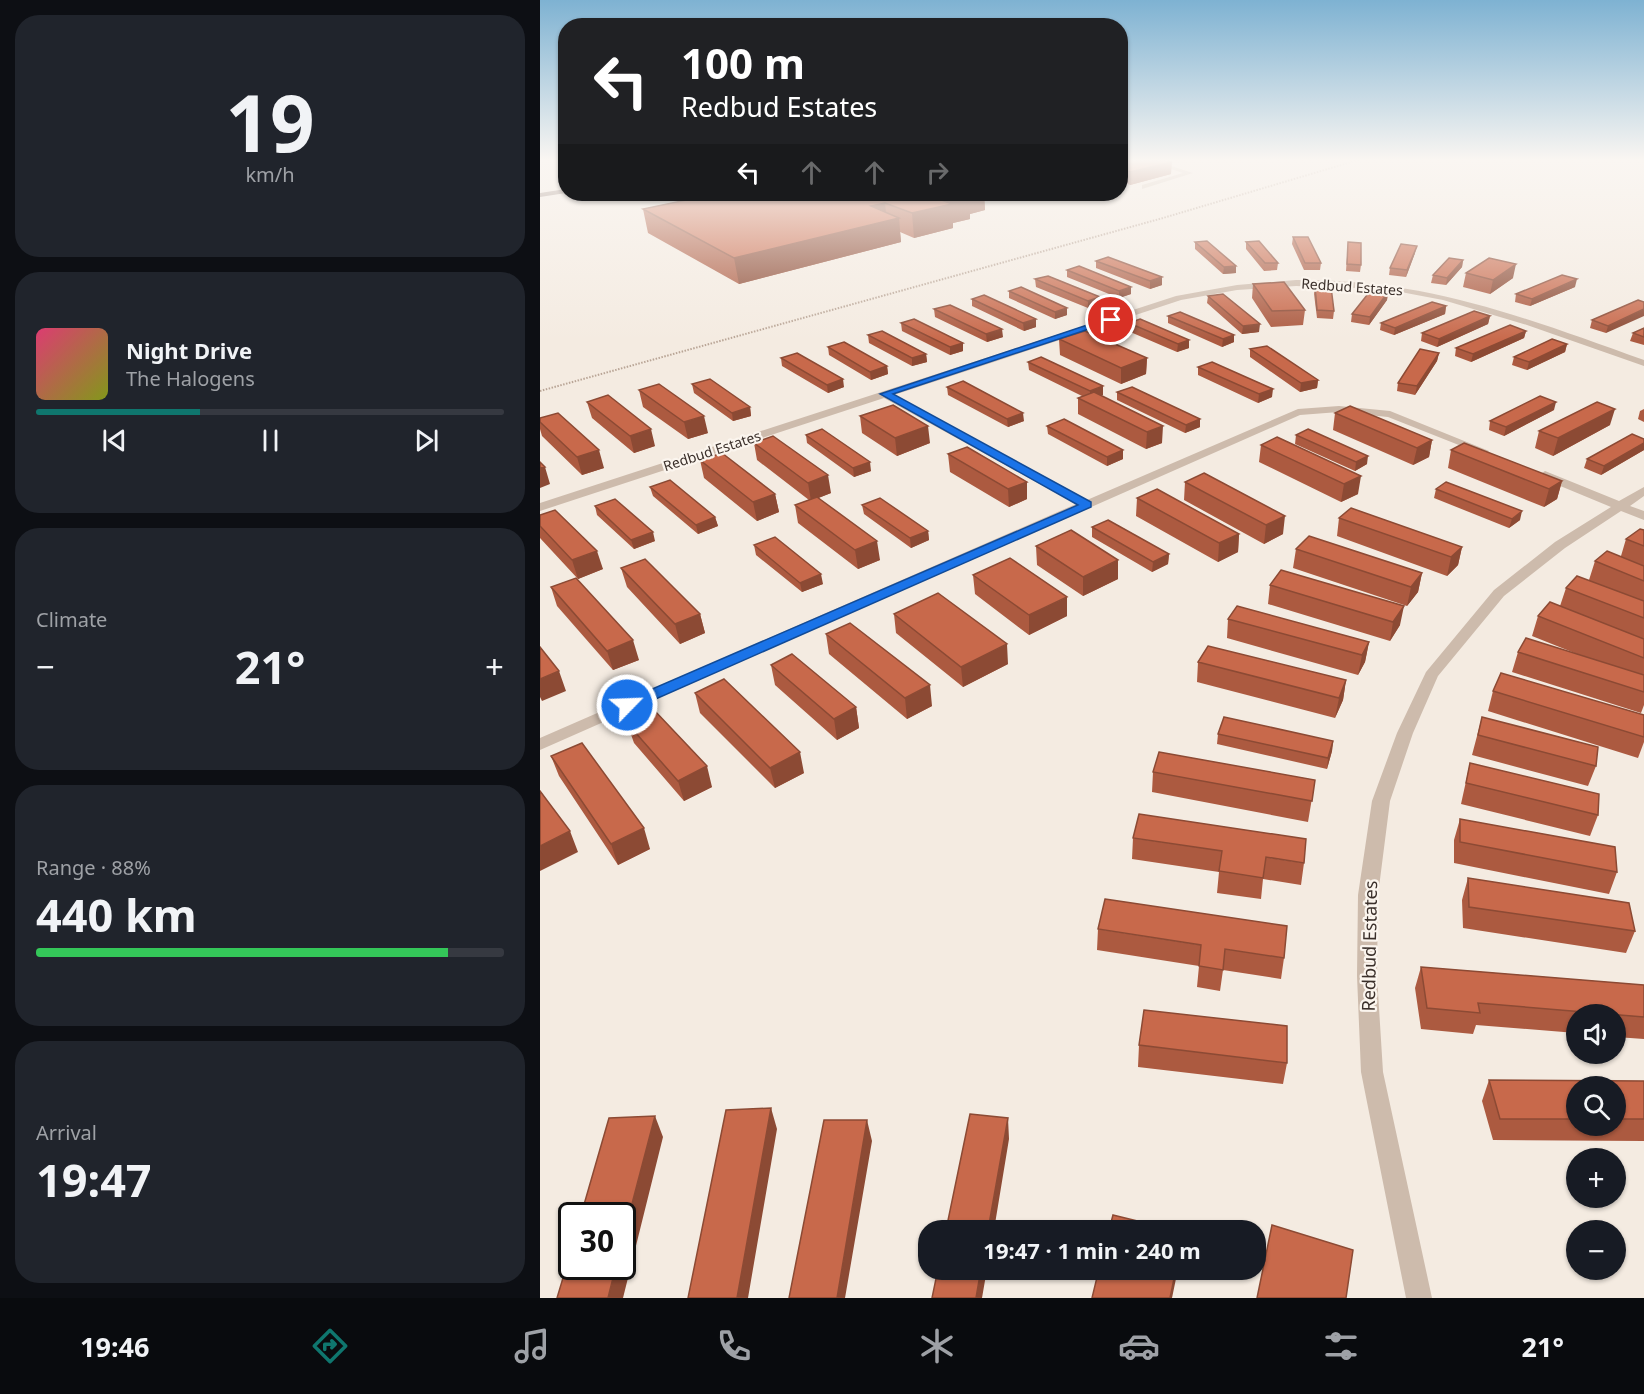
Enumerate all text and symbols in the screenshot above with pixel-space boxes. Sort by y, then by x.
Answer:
text: 100 m [681,34,805,91]
icon: left [582,42,660,120]
text: 19 [225,69,315,175]
text: Redbud Estates [681,88,877,125]
icon: left [732,156,765,189]
icon: ahead [795,156,828,189]
icon: ahead [858,156,891,189]
icon: right [921,156,954,189]
text: km/h [245,161,295,188]
street label: Redbud Estates [1301,273,1404,300]
pin [1085,294,1136,345]
icon: arrive [1094,303,1127,336]
text: Night Drive [126,335,252,365]
text: The Halogens [126,365,255,392]
icon: previous [98,424,131,457]
icon: pause [254,424,287,457]
icon: next [410,424,443,457]
street label: Redbud Estates [661,426,763,475]
text: Climate [36,606,107,633]
text: 21° [235,636,305,697]
text: − [36,644,55,689]
text: + [485,644,504,689]
position arrow [595,673,659,737]
text: Range · 88% [36,854,151,881]
street label: Redbud Estates [1356,880,1382,1012]
text: 440 km [36,884,197,945]
map controls [1566,1004,1626,1280]
button: sound [1566,1004,1626,1064]
button: search [1566,1076,1626,1136]
text: Arrival [36,1119,97,1146]
button: + [1566,1148,1626,1208]
text: 19:47 [36,1149,152,1210]
speed limit sign: 30 [558,1202,636,1280]
button: − [1566,1220,1626,1280]
text: 19:47 · 1 min · 240 m [983,1235,1201,1265]
icon: directions [309,1325,351,1367]
icon: music [511,1325,553,1367]
icon: phone [713,1325,755,1367]
icon: climate [916,1325,958,1367]
icon: car [1118,1325,1160,1367]
icon: filters [1320,1325,1362,1367]
text: 19:46 [80,1328,149,1365]
text: 21° [1522,1328,1564,1365]

